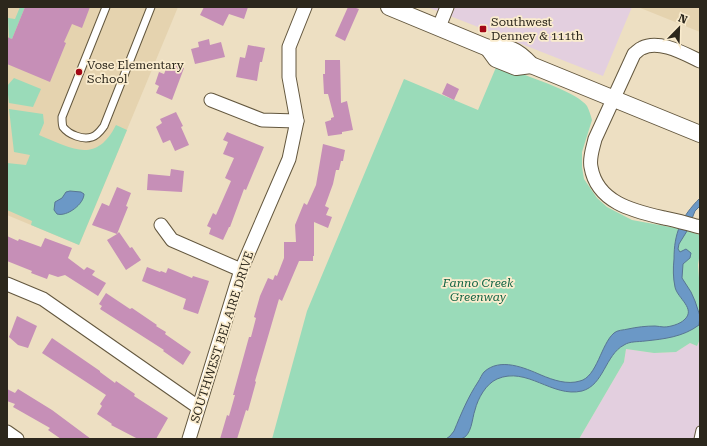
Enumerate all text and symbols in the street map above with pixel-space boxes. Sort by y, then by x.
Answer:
north arrow [659,8,699,48]
text: N [676,12,690,27]
place label: Southwest Denney & 111th [491,15,584,43]
marker: Southwest Denney & 111th [478,24,488,34]
place label: Vose Elementary School [87,58,185,86]
marker: Vose Elementary School [74,67,84,77]
street label: SOUTHWEST BEL AIRE DRIVE [188,250,256,424]
park label: Fanno Creek Greenway [442,276,514,304]

